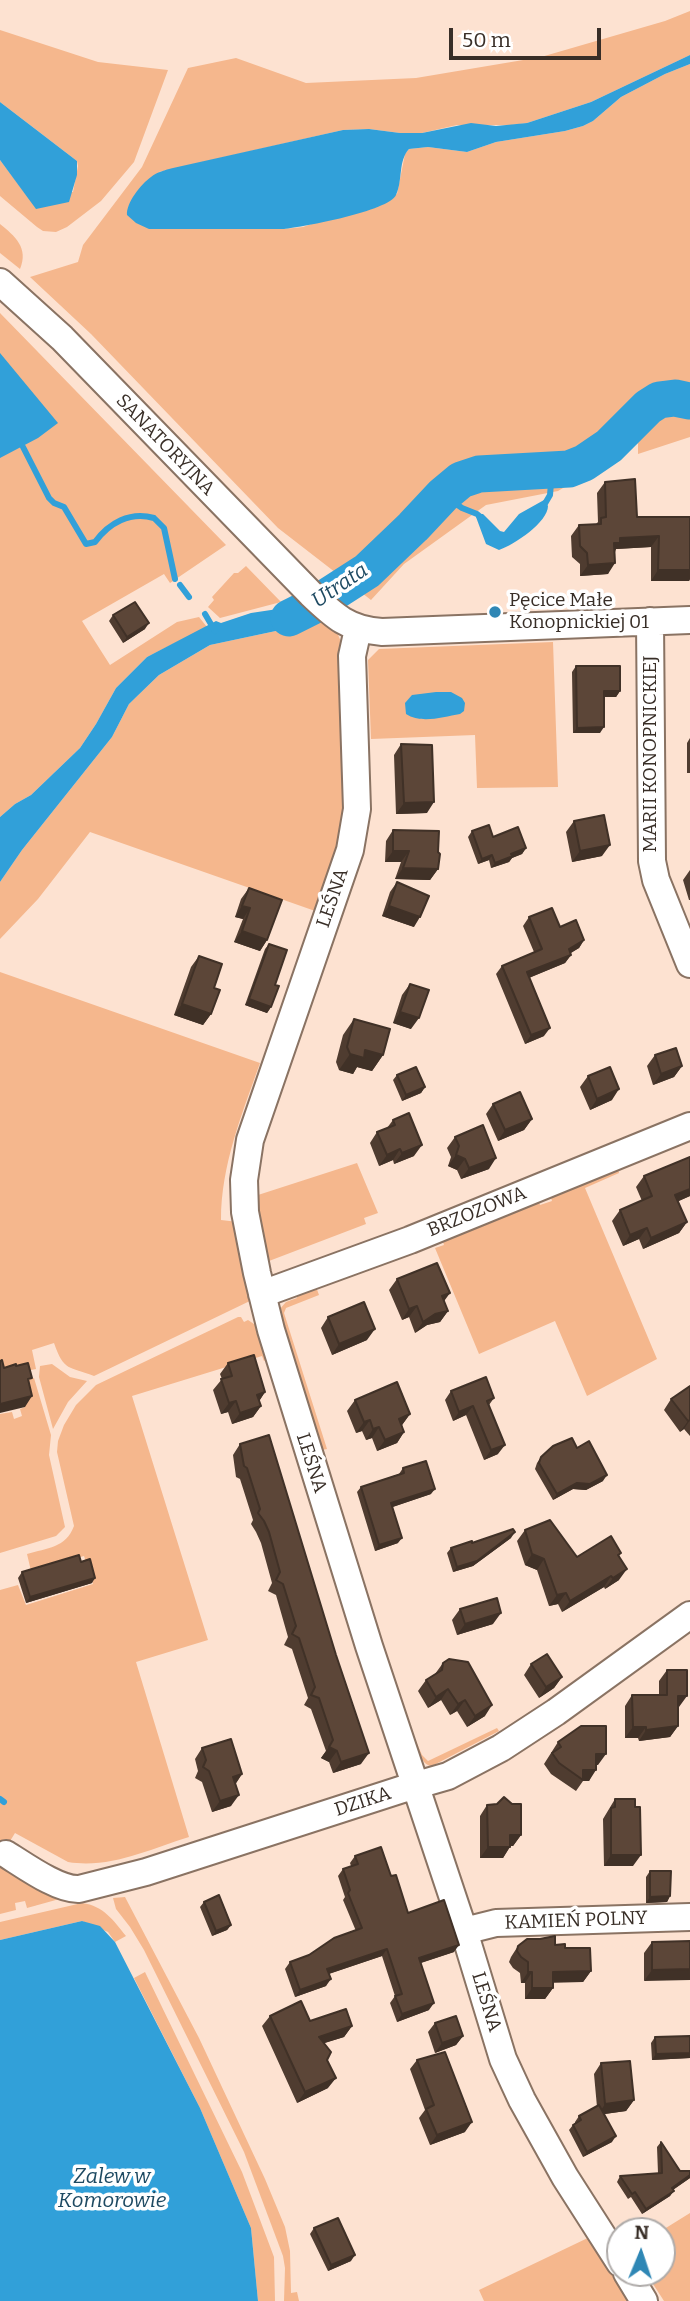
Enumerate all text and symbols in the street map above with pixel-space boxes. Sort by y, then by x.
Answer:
scale bar [452,14,604,58]
text: 50 m [462,27,511,53]
street label: SANATORYJNA [111,390,219,500]
water label: Utrata [307,558,373,614]
place label: Pęcice Małe Konopnickiej 01 [509,590,649,634]
marker: Pęcice Małe Konopnickiej 01 [487,604,503,620]
street label: MARII KONOPNICKIEJ [640,655,662,853]
street label: LEŚNA [312,865,354,931]
street label: BRZOZOWA [424,1182,530,1242]
street label: LEŚNA [291,1430,331,1496]
street label: DZIKA [332,1782,394,1822]
street label: KAMIEŃ POLNY [504,1907,648,1935]
street label: LEŚNA [466,1969,506,2035]
water label: Zalew w Komorowie [58,2164,166,2214]
north arrow [606,2217,676,2287]
text: N [634,2221,649,2244]

